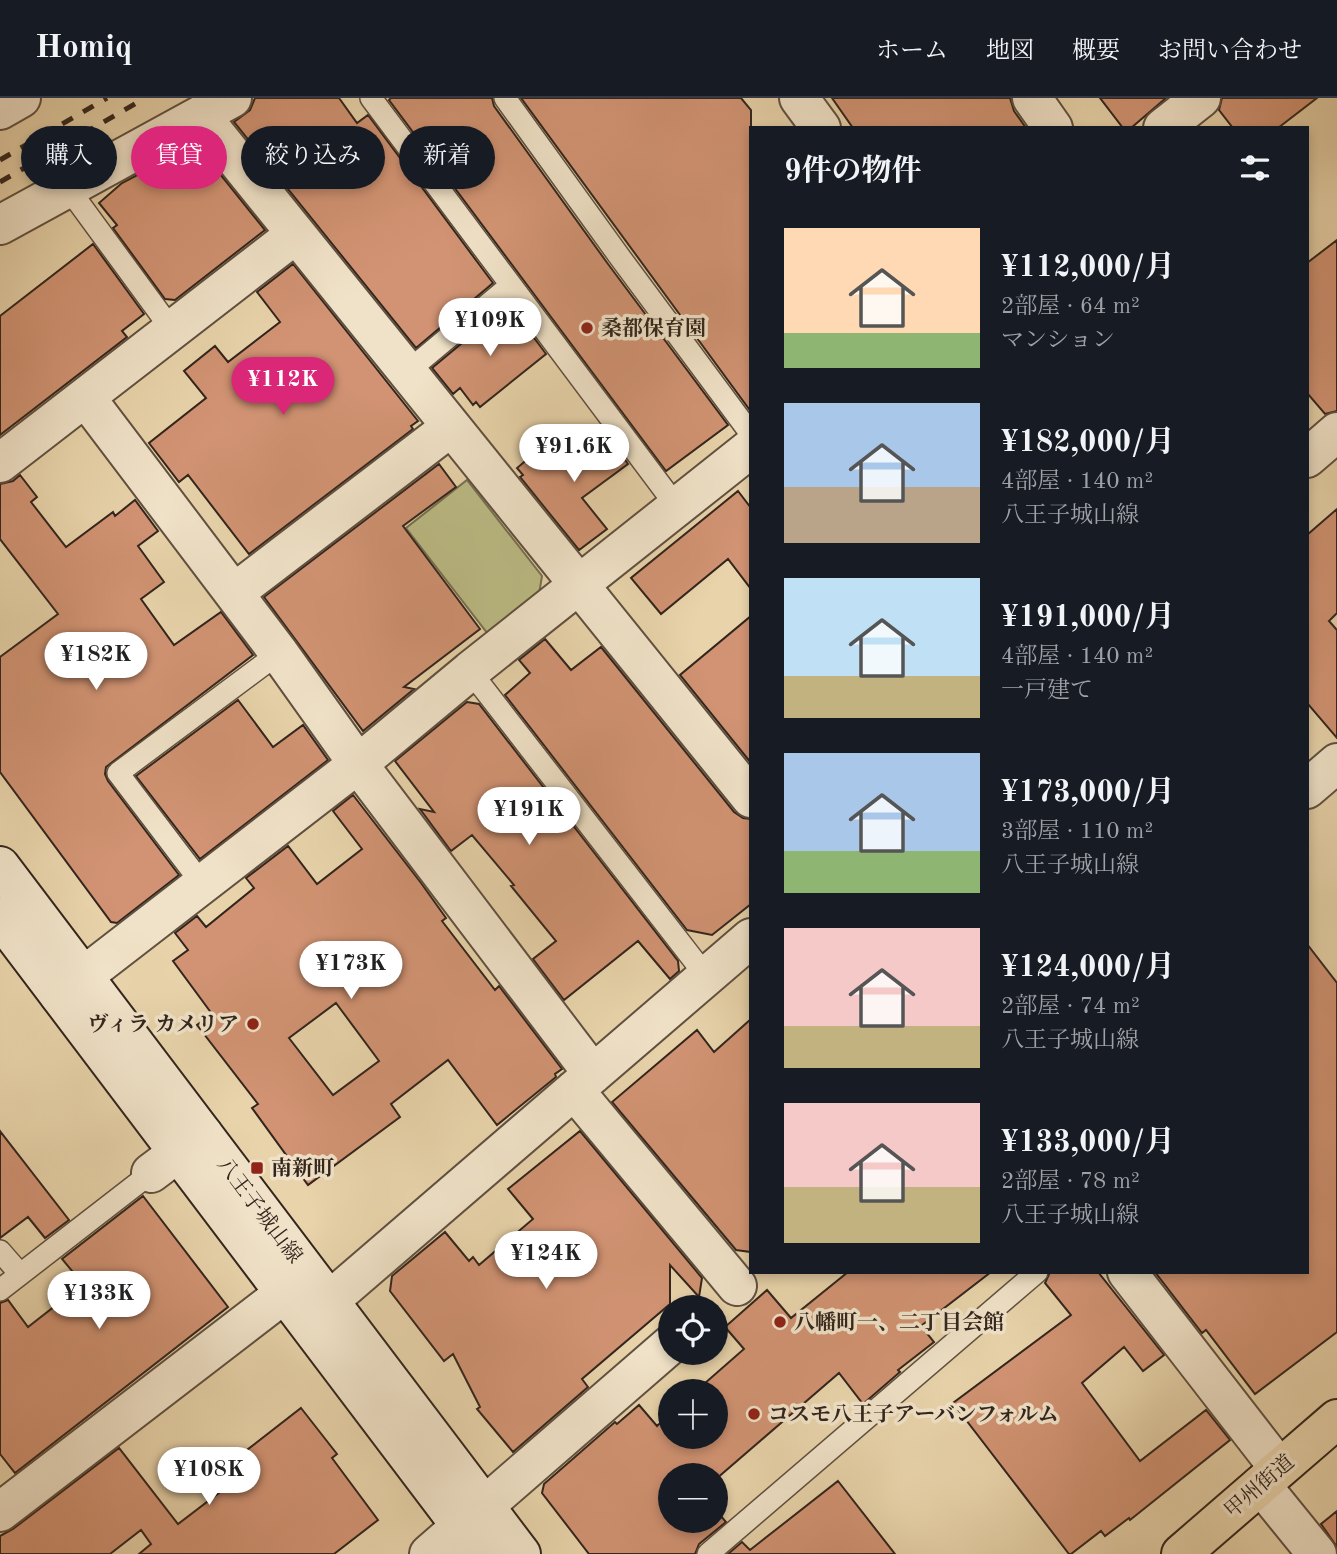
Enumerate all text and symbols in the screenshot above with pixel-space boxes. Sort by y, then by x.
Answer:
text: Homiq [35,32,132,65]
text: ホーム [876,40,948,64]
text: 地図 [986,40,1034,64]
text: 概要 [1072,40,1120,64]
text: お問い合わせ [1158,40,1302,64]
chip: 購入 [21,126,117,189]
chip: 賃貸 [131,126,227,189]
chip: 絞り込み [241,126,385,189]
chip: 新着 [399,126,495,189]
icon: filters [1236,149,1274,187]
text: 9件の物件 [784,157,921,187]
text: ¥112,000/月 [1001,253,1175,283]
icon: home [840,256,924,340]
text: 2部屋 · 64 m² [1001,295,1140,318]
pin: ¥109K [441,299,539,358]
text: ¥109K [454,309,526,332]
place label: 桑都保育園 [601,317,706,340]
marker: 桑都保育園 [579,320,595,336]
text: マンション [1001,329,1115,352]
pin: ¥112K [234,358,332,417]
text: ¥112K [247,368,319,391]
pin: ¥91.6K [517,424,631,484]
text: ¥182,000/月 [1001,428,1175,458]
icon: home [840,431,924,515]
text: ¥91.6K [535,435,613,458]
text: 4部屋 · 140 m² [1001,470,1153,493]
text: 八王子城山線 [1001,504,1139,527]
text: ¥191,000/月 [1001,603,1175,633]
icon: home [840,606,924,690]
pin: ¥182K [47,632,145,692]
text: ¥182K [60,643,132,666]
text: 4部屋 · 140 m² [1001,645,1153,668]
text: 一戸建て [1001,679,1093,702]
text: ¥173,000/月 [1001,778,1175,808]
icon: home [840,781,924,865]
pin: ¥191K [480,788,578,847]
text: ¥191K [493,798,565,821]
text: 3部屋 · 110 m² [1001,820,1153,843]
text: 八王子城山線 [1001,854,1139,877]
pin: ¥173K [302,942,400,1001]
text: ¥173K [315,952,387,975]
text: ¥124,000/月 [1001,953,1175,983]
icon: home [840,956,924,1040]
text: 2部屋 · 74 m² [1001,995,1140,1018]
place label: ヴィラ カメリア [87,1013,239,1036]
marker: ヴィラ カメリア [245,1016,261,1032]
text: 八王子城山線 [1001,1029,1139,1052]
text: ¥133,000/月 [1001,1128,1175,1158]
icon: home [840,1131,924,1215]
street label: 八王子城山線 [213,1153,307,1268]
place label: 南新町 [271,1157,334,1180]
marker: 南新町 [249,1160,265,1176]
text: 2部屋 · 78 m² [1001,1170,1140,1193]
text: 八王子城山線 [1001,1204,1139,1227]
pin: ¥124K [497,1232,595,1291]
text: ¥124K [510,1242,582,1265]
pin: ¥133K [50,1272,148,1331]
text: ¥133K [63,1282,135,1305]
map controls [658,1295,728,1533]
button: locate [658,1295,728,1365]
place label: 八幡町一、二丁目会館 [794,1310,1004,1334]
marker: 八幡町一、二丁目会館 [772,1314,788,1330]
button: + [658,1379,728,1449]
place label: コスモ八王子アーバンフォルム [768,1403,1058,1426]
marker: コスモ八王子アーバンフォルム [746,1406,762,1422]
pin: ¥108K [160,1448,258,1507]
street label: 甲州街道 [1220,1450,1299,1523]
text: ¥108K [173,1458,245,1481]
button: − [658,1463,728,1533]

